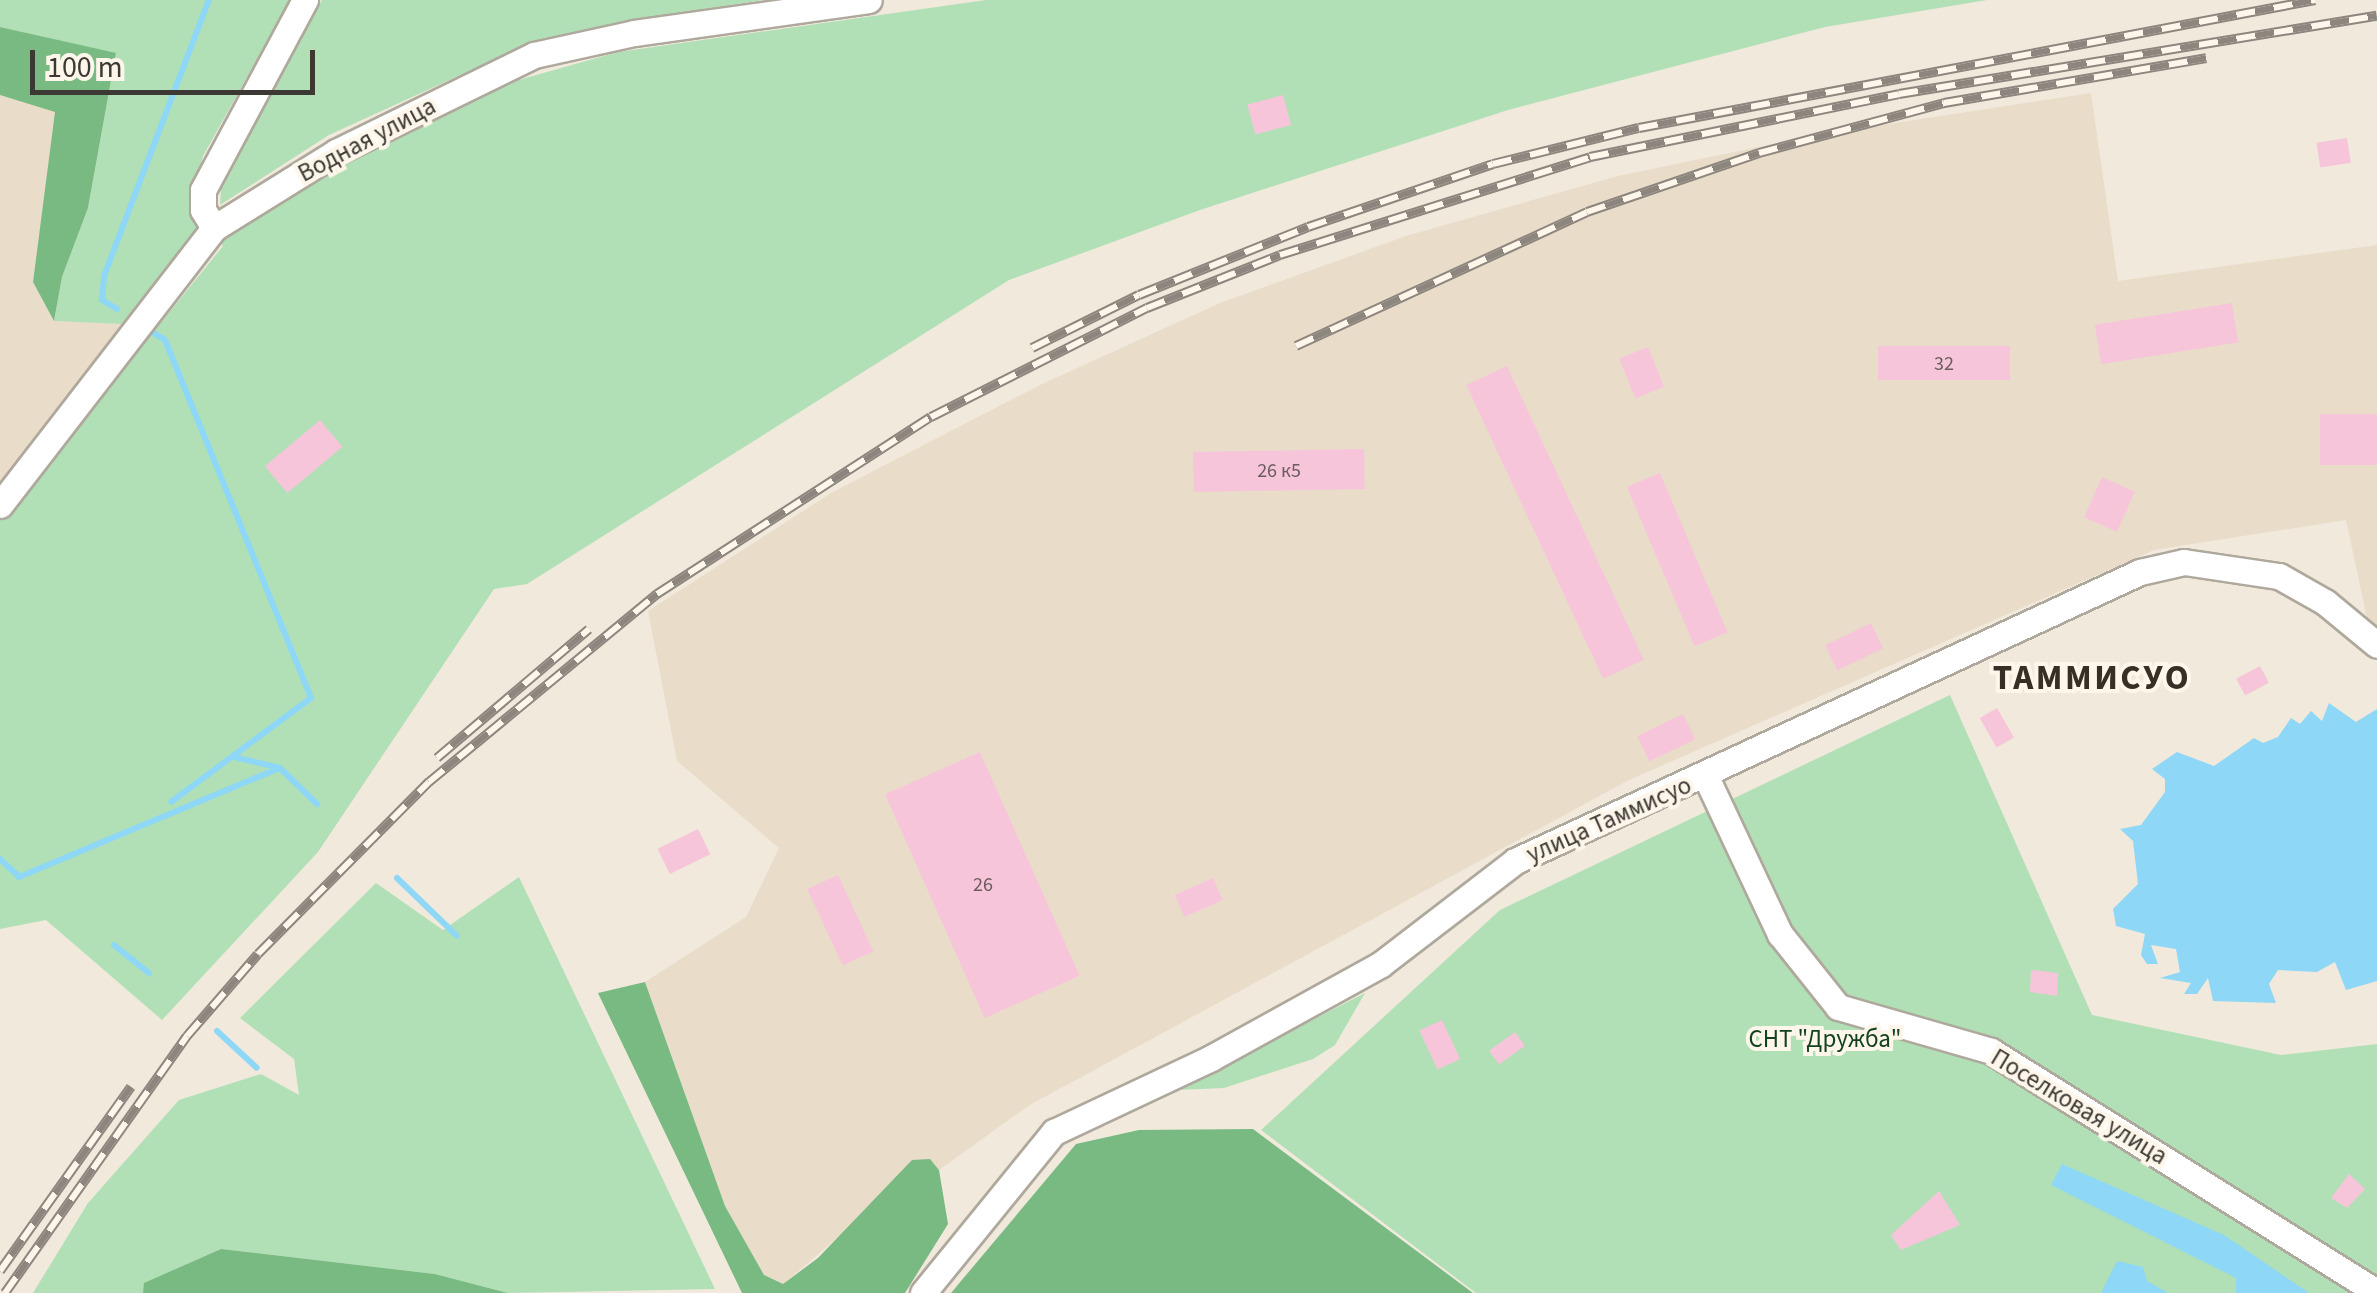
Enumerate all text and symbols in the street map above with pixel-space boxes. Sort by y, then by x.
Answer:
scale bar [35,30,320,92]
text: 100 m [47,46,123,89]
street label: Водная улица [293,91,441,189]
house number: 32 [1934,352,1954,376]
house number: 26 к5 [1257,459,1301,483]
district label: ТАММИСУО [1993,657,2191,699]
street label: улица Таммисуо [1522,770,1696,870]
house number: 26 [973,873,993,897]
park label: СНТ "Дружба" [1749,1024,1901,1054]
street label: Поселковая улица [1985,1043,2173,1171]

